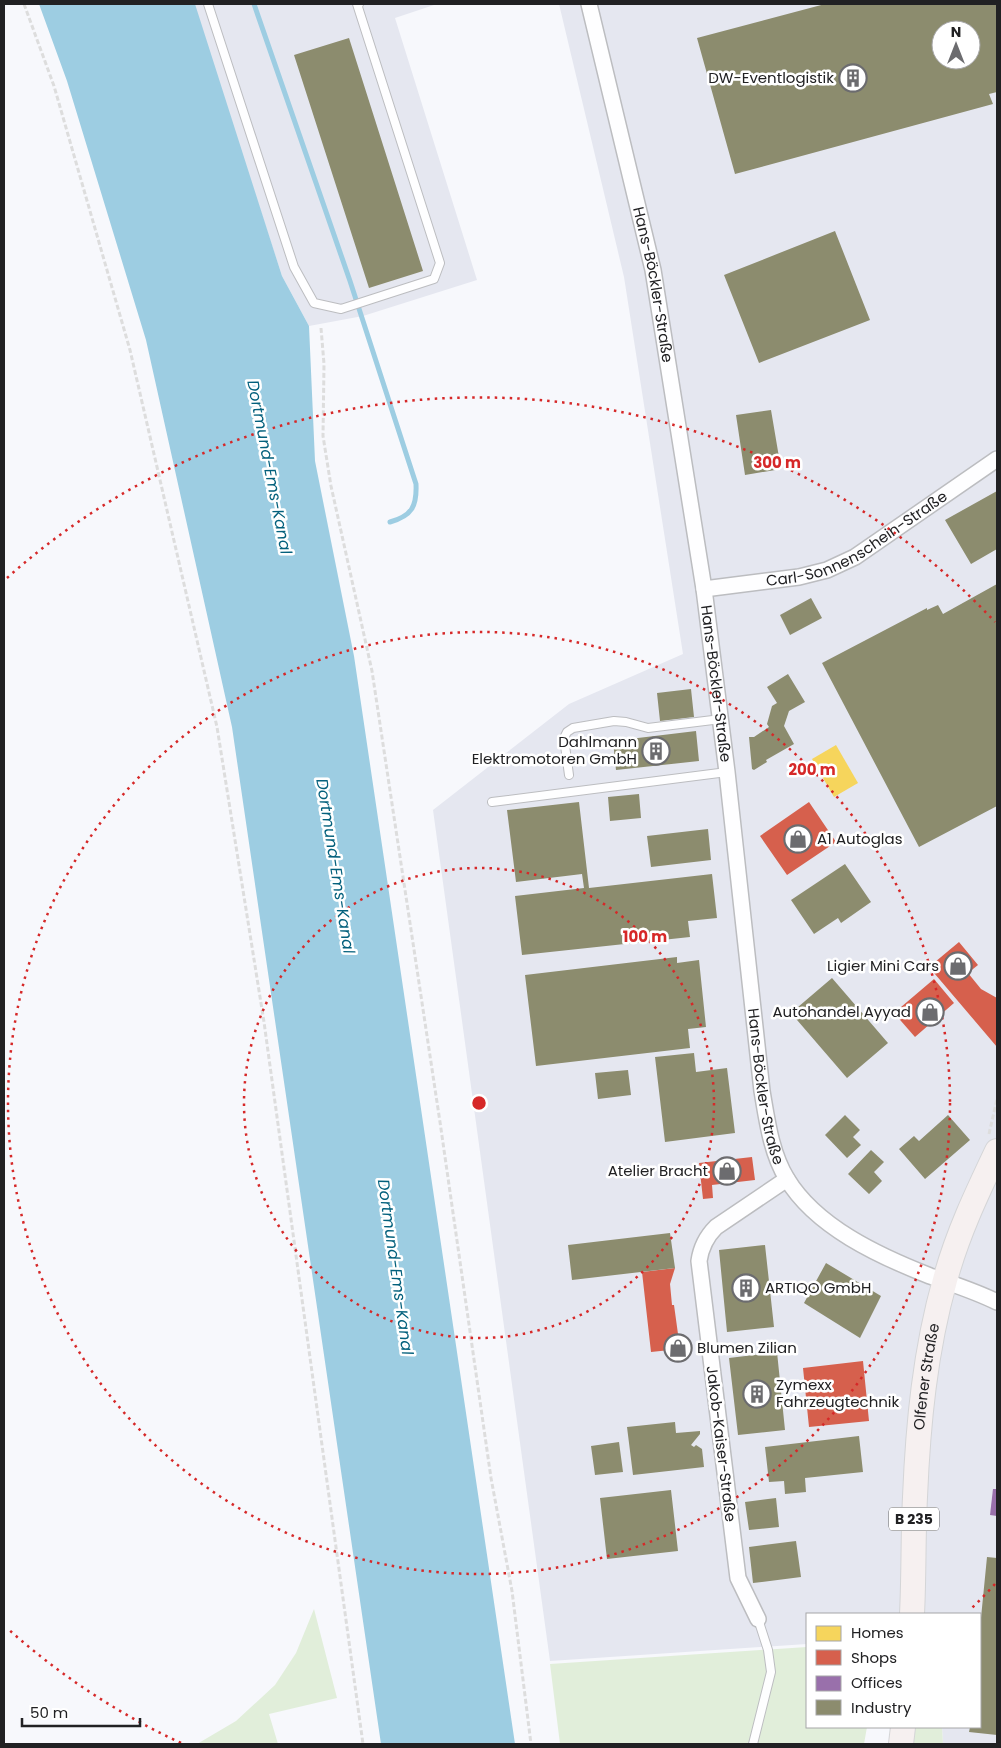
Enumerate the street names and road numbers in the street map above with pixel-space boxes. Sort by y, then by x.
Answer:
street label: Hans-Böckler-Straße [628,204,679,364]
street label: Carl-Sonnenschein-Straße [765,485,951,591]
street label: Hans-Böckler-Straße [696,604,737,763]
street label: Hans-Böckler-Straße [743,1007,789,1168]
street label: Olfener Straße [908,1321,944,1431]
street label: Jakob-Kaiser-Straße [701,1365,741,1523]
road number: B 235 [889,1508,939,1530]

